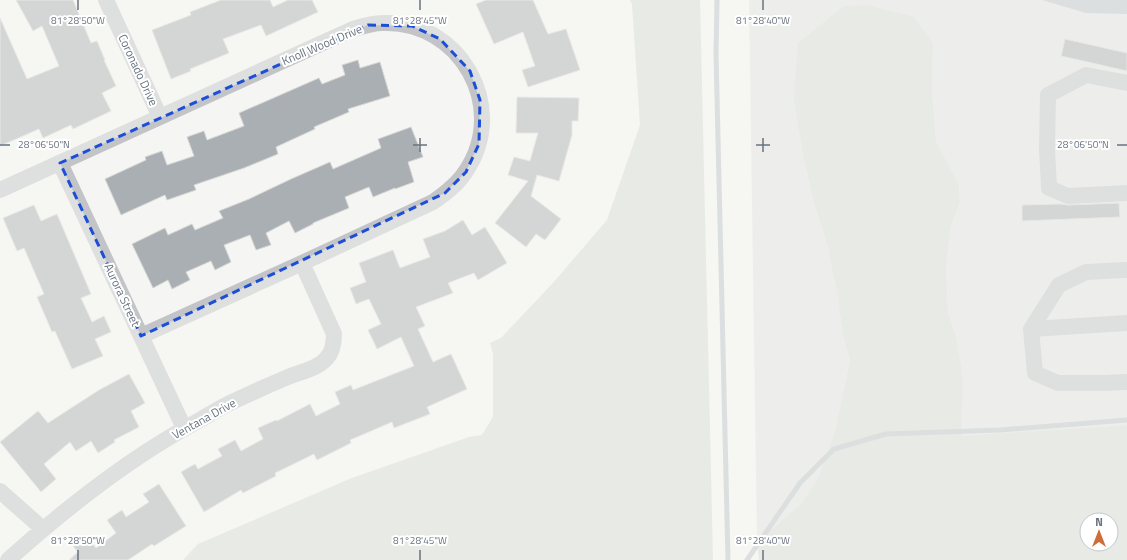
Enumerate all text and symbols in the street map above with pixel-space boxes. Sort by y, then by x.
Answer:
text: 81°28'50"W [51,13,105,28]
text: 81°28'45"W [393,13,447,28]
text: 81°28'40"W [736,13,790,28]
street label: Knoll Wood Drive [278,19,365,70]
street label: Coronado Drive [114,31,163,109]
text: 28°06'50"N [18,137,70,152]
text: 28°06'50"N [1057,137,1109,152]
street label: Aurora Street [100,260,146,330]
street label: Ventana Drive [168,393,239,444]
north arrow [1079,512,1119,552]
text: N [1095,514,1103,530]
text: 81°28'50"W [51,533,105,548]
text: 81°28'45"W [393,533,447,548]
text: 81°28'40"W [736,533,790,548]

